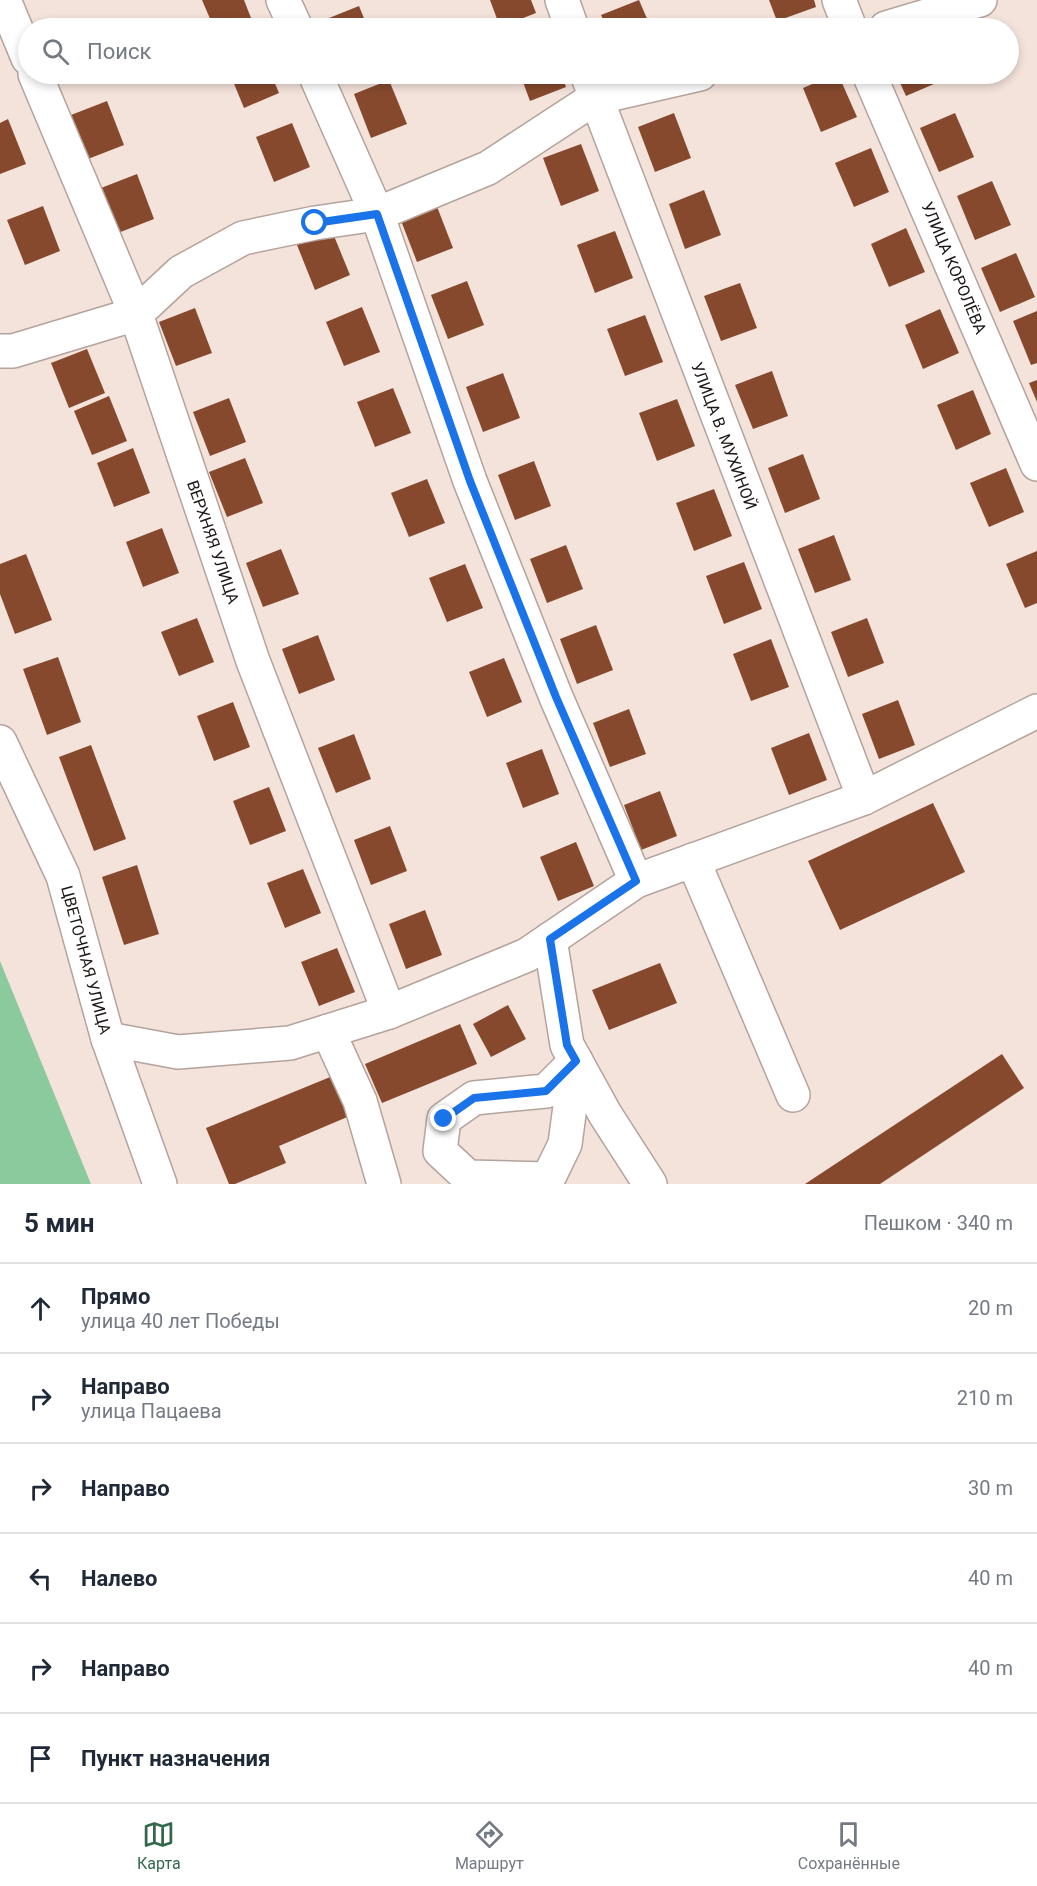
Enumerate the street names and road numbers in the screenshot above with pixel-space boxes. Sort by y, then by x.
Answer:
street label: УЛИЦА КОРОЛЁВА [918,199,991,337]
street label: УЛИЦА В. МУХИНОЙ [687,360,761,512]
street label: ВЕРХНЯЯ УЛИЦА [183,478,243,607]
street label: ЦВЕТОЧНАЯ УЛИЦА [57,884,115,1037]

